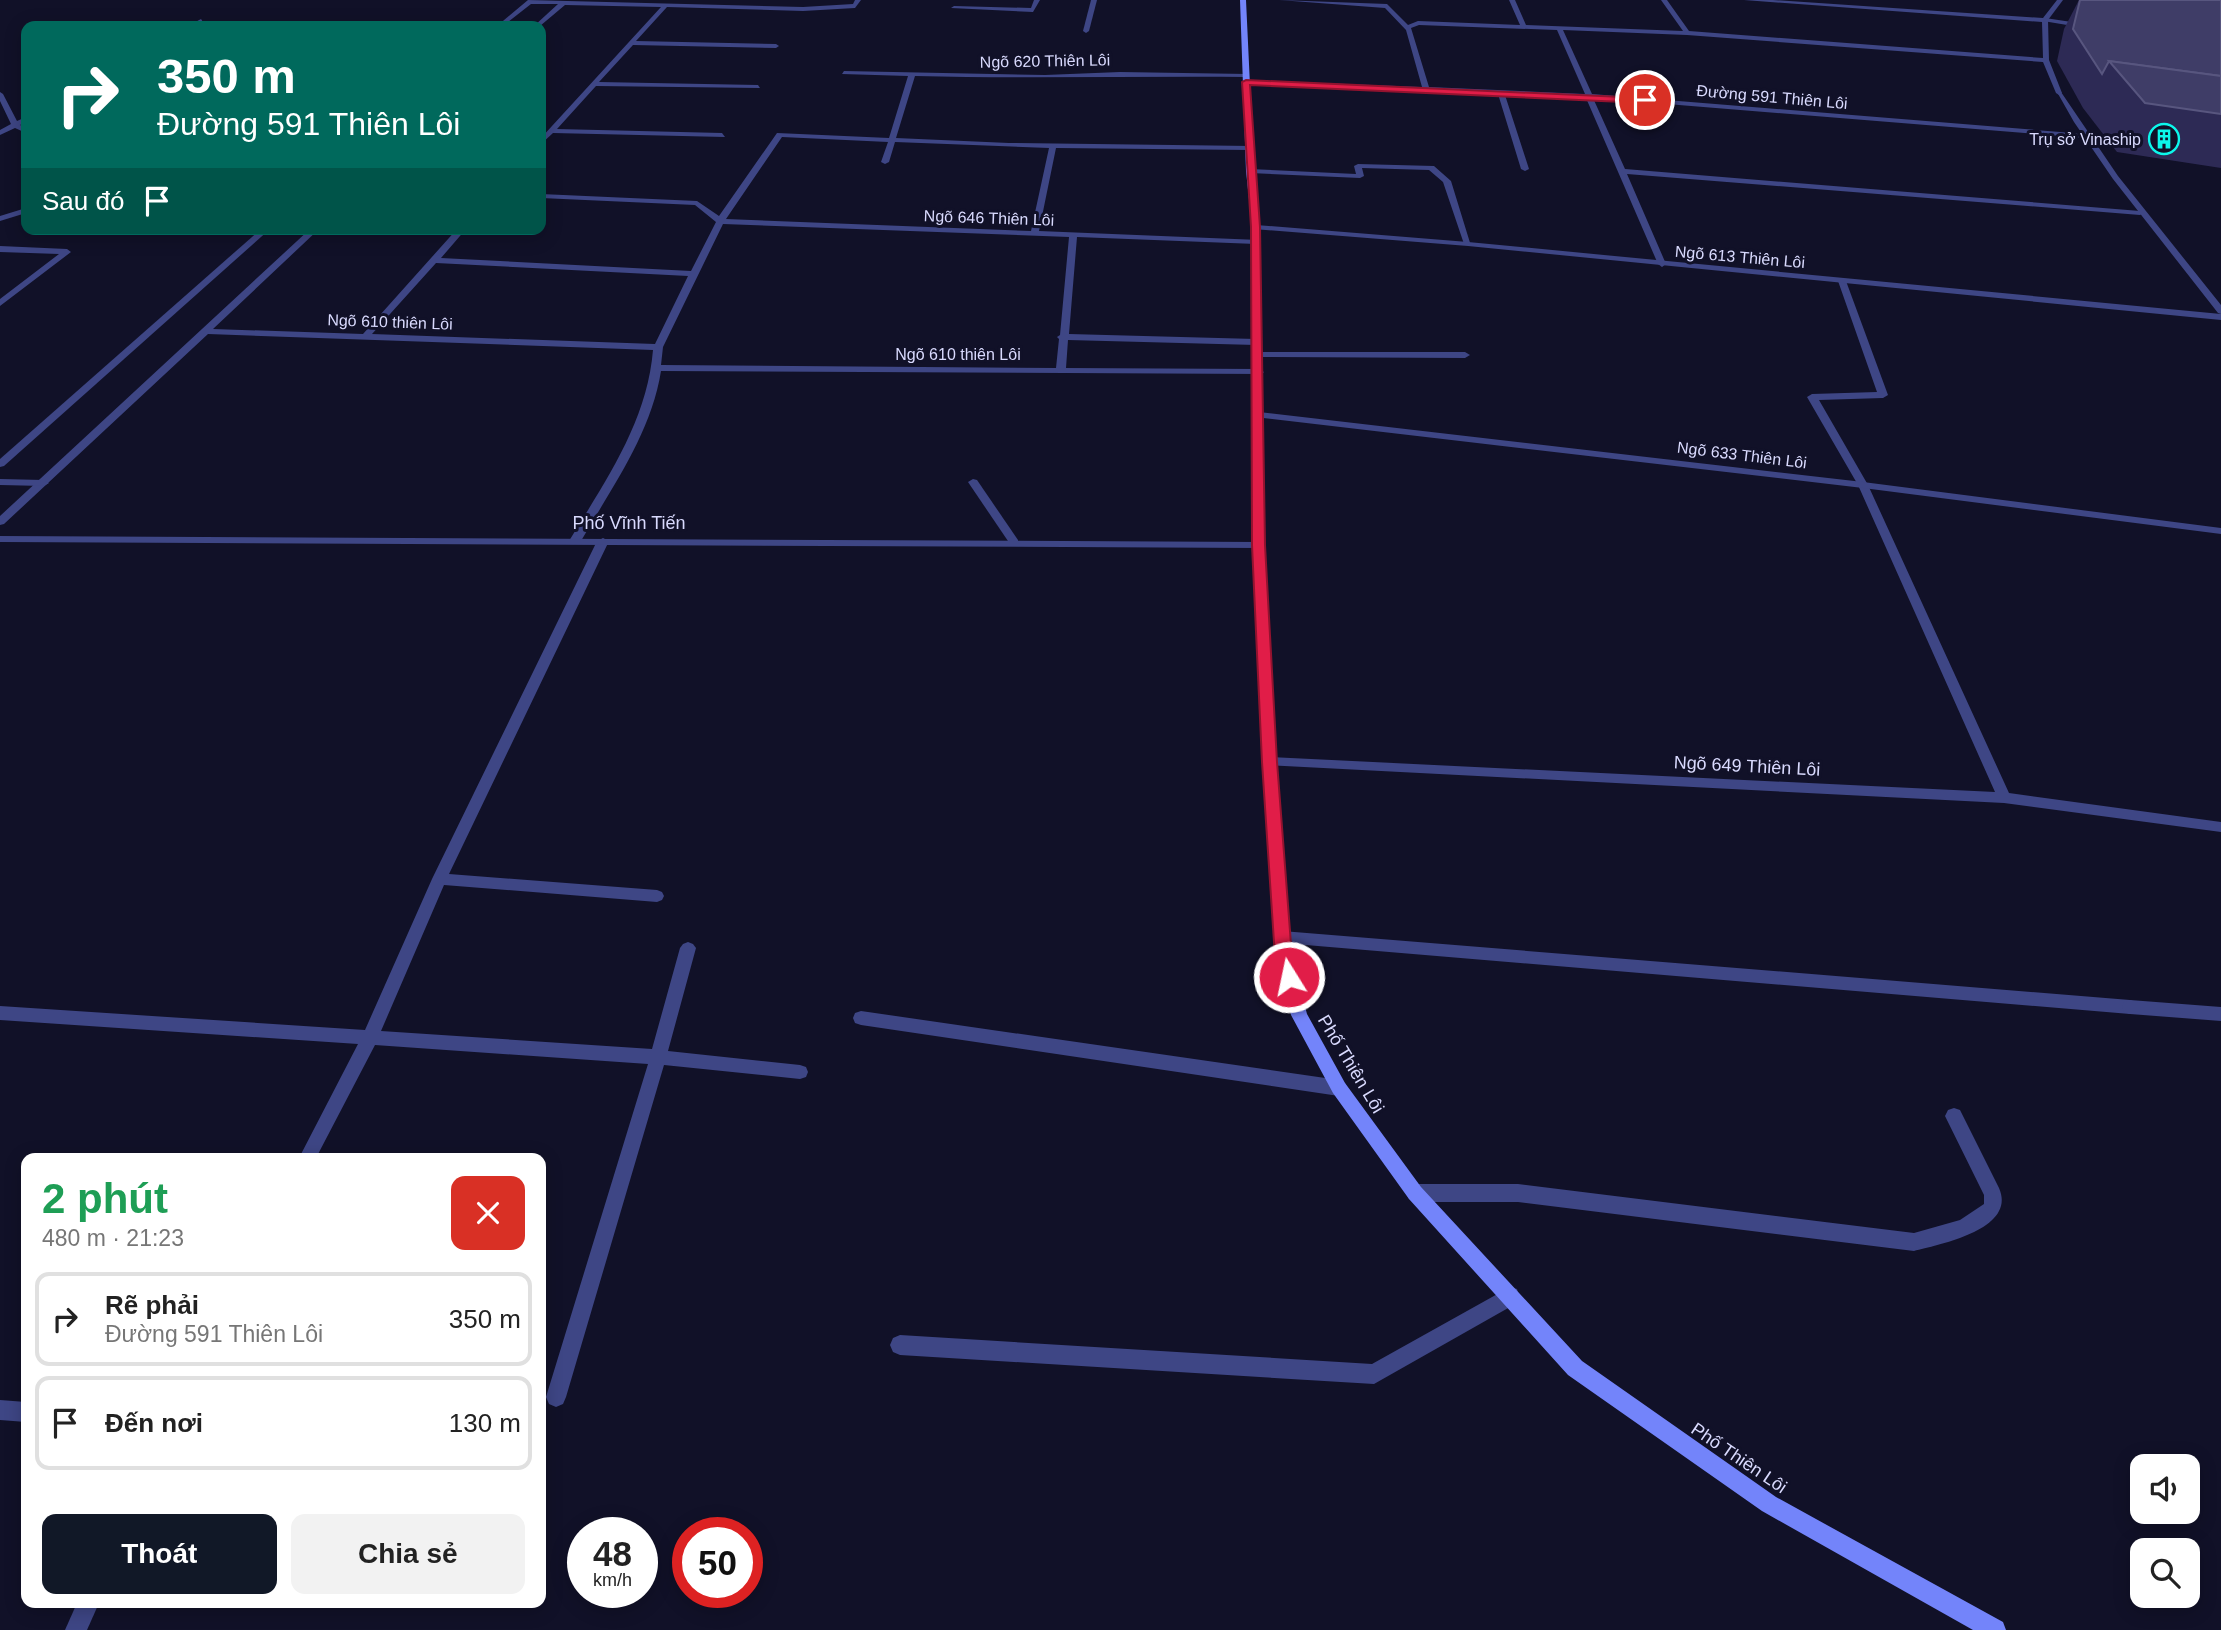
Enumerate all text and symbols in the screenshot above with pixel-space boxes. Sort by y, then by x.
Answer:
icon: right [42,49,133,140]
text: 350 m [157,49,296,103]
street label: Ngõ 620 Thiên Lôi [980,51,1110,71]
pin [1615,70,1675,130]
icon: arrive [1626,81,1664,119]
street label: Đường 591 Thiên Lôi [1696,82,1848,112]
text: Đường 591 Thiên Lôi [157,106,460,142]
building icon: Trụ sở Vinaship [2147,122,2181,156]
place label: Trụ sở Vinaship [2029,131,2141,148]
icon: arrive [138,182,176,220]
text: Sau đó [42,186,124,216]
street label: Ngõ 646 Thiên Lôi [924,207,1054,229]
street label: Ngõ 613 Thiên Lôi [1674,243,1806,271]
street label: Ngõ 610 thiên Lôi [327,311,453,333]
street label: Ngõ 610 thiên Lôi [895,346,1021,363]
street label: Ngõ 633 Thiên Lôi [1676,439,1808,471]
street label: Phố Vĩnh Tiến [572,513,686,533]
street label: Ngõ 649 Thiên Lôi [1673,752,1821,780]
position arrow [1252,940,1326,1014]
street label: Phố Thiên Lôi [1314,1011,1388,1117]
text: 2 phút [42,1175,168,1222]
button: close [451,1176,525,1250]
text: 480 m · 21:23 [42,1225,184,1251]
text: Rẽ phải [105,1290,199,1320]
icon: right [46,1300,84,1338]
text: 350 m [449,1304,521,1334]
text: Đường 591 Thiên Lôi [105,1321,323,1347]
icon: arrive [46,1404,84,1442]
text: Đến nơi [105,1408,203,1438]
text: 130 m [449,1408,521,1438]
street label: Phố Thiên Lôi [1687,1419,1791,1497]
map controls [2130,1454,2200,1608]
button: sound [2130,1454,2200,1524]
button: Thoát [42,1514,277,1594]
button: Chia sẻ [291,1514,525,1594]
speed limit sign: 50 [672,1517,763,1608]
text: 48 [593,1534,632,1573]
button: search [2130,1538,2200,1608]
text: km/h [593,1570,632,1590]

